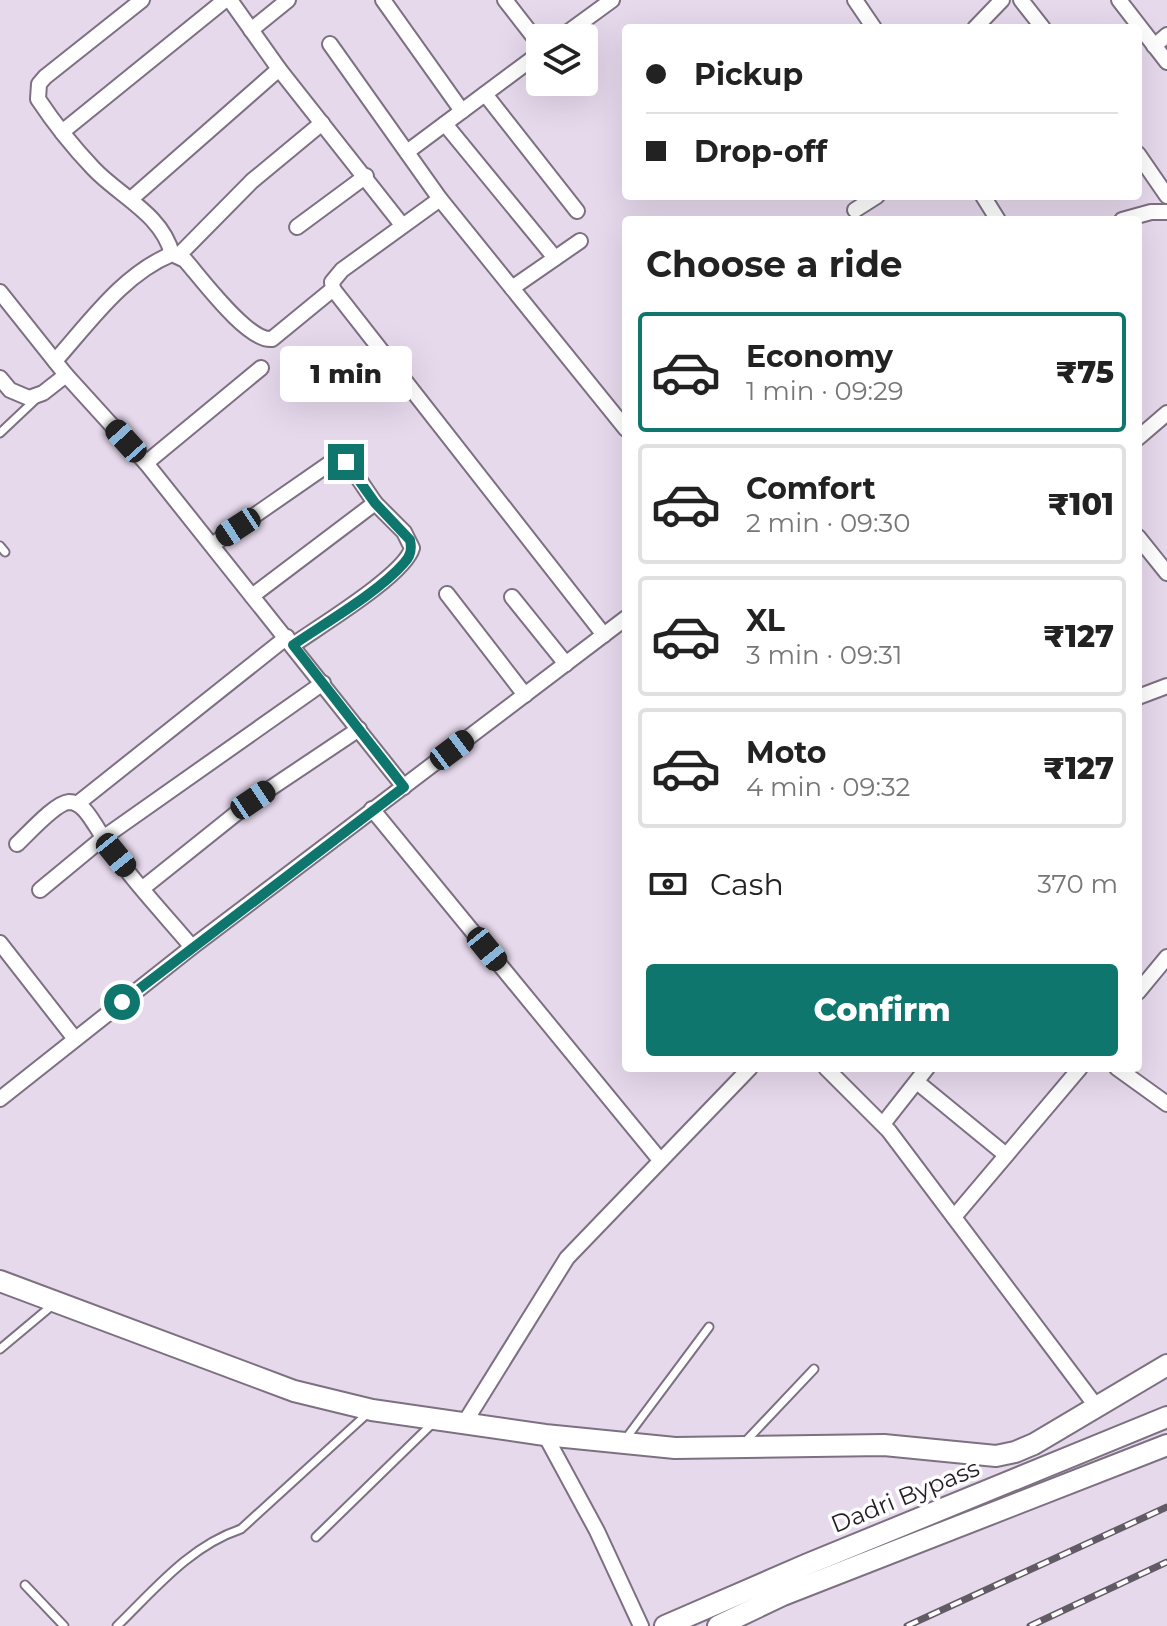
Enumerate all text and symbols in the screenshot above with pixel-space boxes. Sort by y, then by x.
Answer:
map controls [526,24,598,96]
button: layers [526,24,598,96]
text: Pickup [694,56,803,93]
text: Drop-off [694,133,827,170]
text: Choose a ride [646,242,903,286]
icon: car [650,336,722,408]
text: Economy [746,338,893,375]
callout: 1 min [280,346,412,402]
text: ₹75 [1055,354,1114,391]
text: 1 min [310,358,382,390]
text: 1 min · 09:29 [746,375,904,407]
car [101,415,151,467]
route end [328,444,364,480]
icon: car [650,468,722,540]
text: Comfort [746,470,876,507]
text: ₹101 [1047,486,1114,523]
car [211,504,265,550]
text: 2 min · 09:30 [746,507,910,539]
icon: car [650,600,722,672]
text: XL [746,602,785,639]
text: ₹127 [1043,618,1114,655]
text: 3 min · 09:31 [746,639,902,671]
car [426,726,478,774]
icon: car [650,732,722,804]
text: Moto [746,734,827,771]
text: ₹127 [1043,750,1114,787]
text: 4 min · 09:32 [746,771,910,803]
car [226,777,280,823]
car [92,829,140,881]
icon: cash [646,862,690,906]
text: Cash [710,866,784,903]
text: 370 m [1037,868,1118,900]
car [463,923,511,975]
button: Confirm [646,964,1118,1056]
route start [104,984,140,1020]
street label: Dadri Bypass [827,1453,983,1539]

